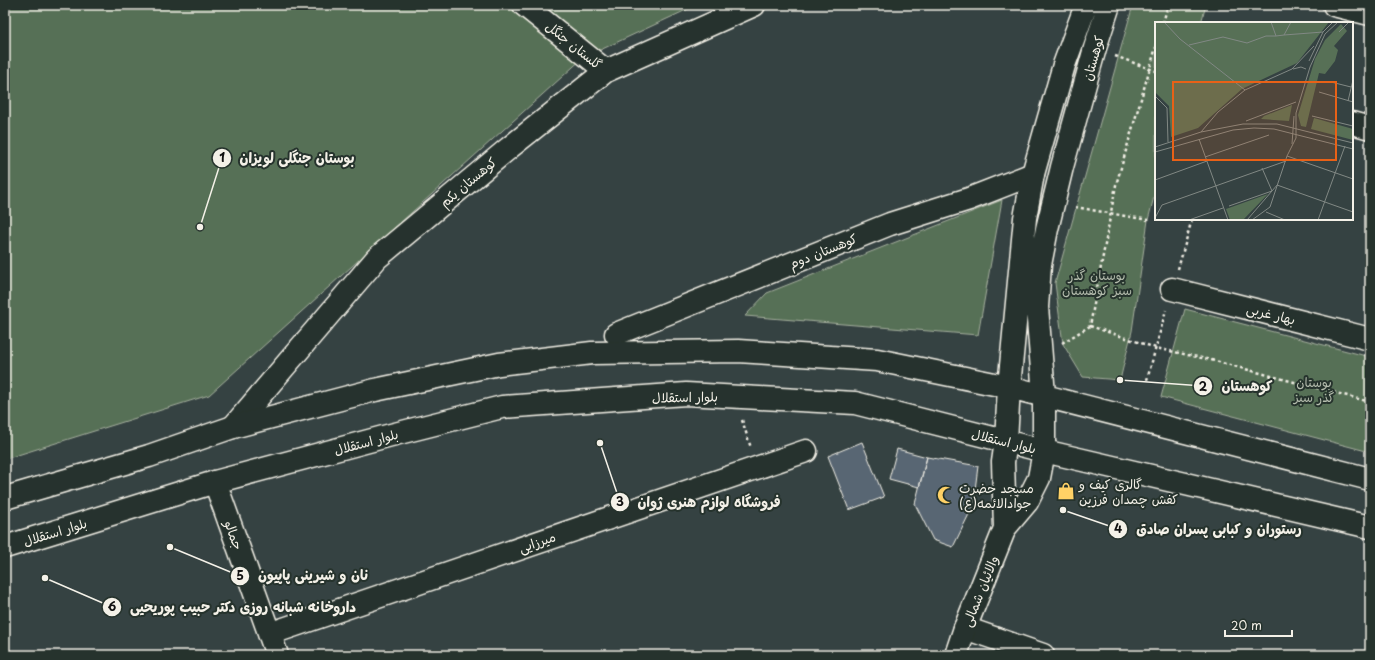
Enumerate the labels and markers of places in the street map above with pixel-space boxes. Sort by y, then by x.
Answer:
callout: بوستان جنگلی لویزان [212,145,363,171]
callout: کوهستان [1193,373,1280,399]
place label: گالری کیف و کفش چمدان فرزین [1078,474,1178,508]
place label: مسجد حضرت جوادالائمه(ع) [959,478,1034,513]
shop icon: گالری کیف و کفش چمدان فرزین [1056,481,1076,501]
mosque icon: مسجد حضرت جوادالائمه(ع) [936,485,956,505]
callout: فروشگاه لوازم هنری ژوان [610,489,789,515]
callout: رستوران و کبابی پسران صادق [1108,516,1309,542]
callout: نان و شیرینی پاپیون [230,563,376,589]
callout: داروخانه شبانه روزی دکتر حبیب پوریحیی [102,594,364,620]

